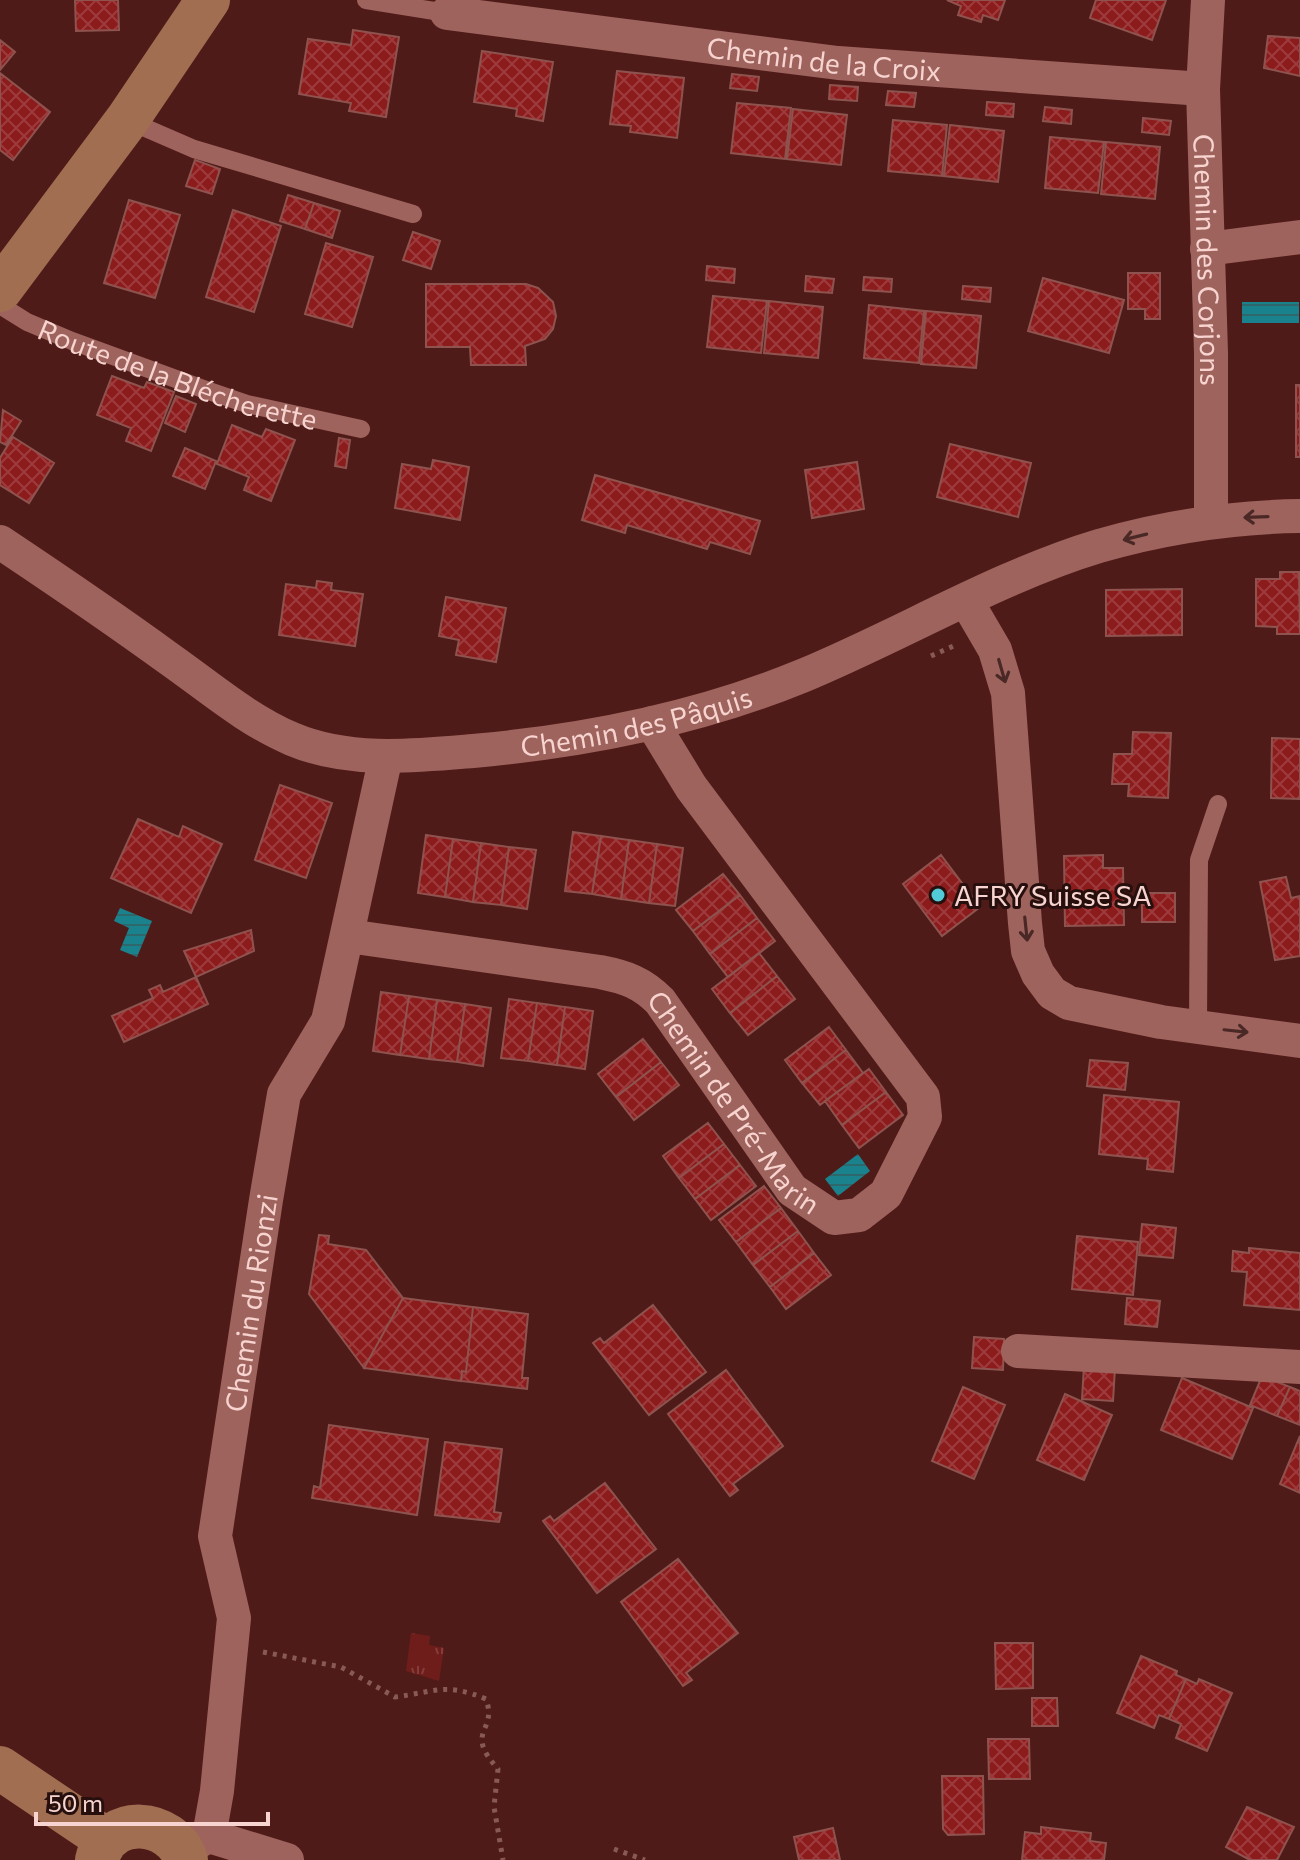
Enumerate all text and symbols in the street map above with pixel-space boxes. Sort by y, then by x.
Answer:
street label: Chemin de la Croix [705,29,943,87]
street label: Chemin des Corjons [1187,133,1228,386]
street label: Route de la Blécherette [33,312,321,436]
one-way arrow [1243,509,1270,524]
one-way arrow [1123,530,1149,545]
one-way arrow [995,657,1010,683]
street label: Chemin des Pâquis [519,679,756,763]
place label: AFRY Suisse SA [954,878,1152,912]
marker: AFRY Suisse SA [929,886,947,904]
one-way arrow [1019,916,1034,941]
street label: Chemin de Pré-Marin [641,984,826,1221]
one-way arrow [1222,1023,1249,1038]
street label: Chemin du Rionzi [217,1191,284,1414]
scale bar [36,1776,268,1826]
text: 50 m [48,1788,103,1817]

